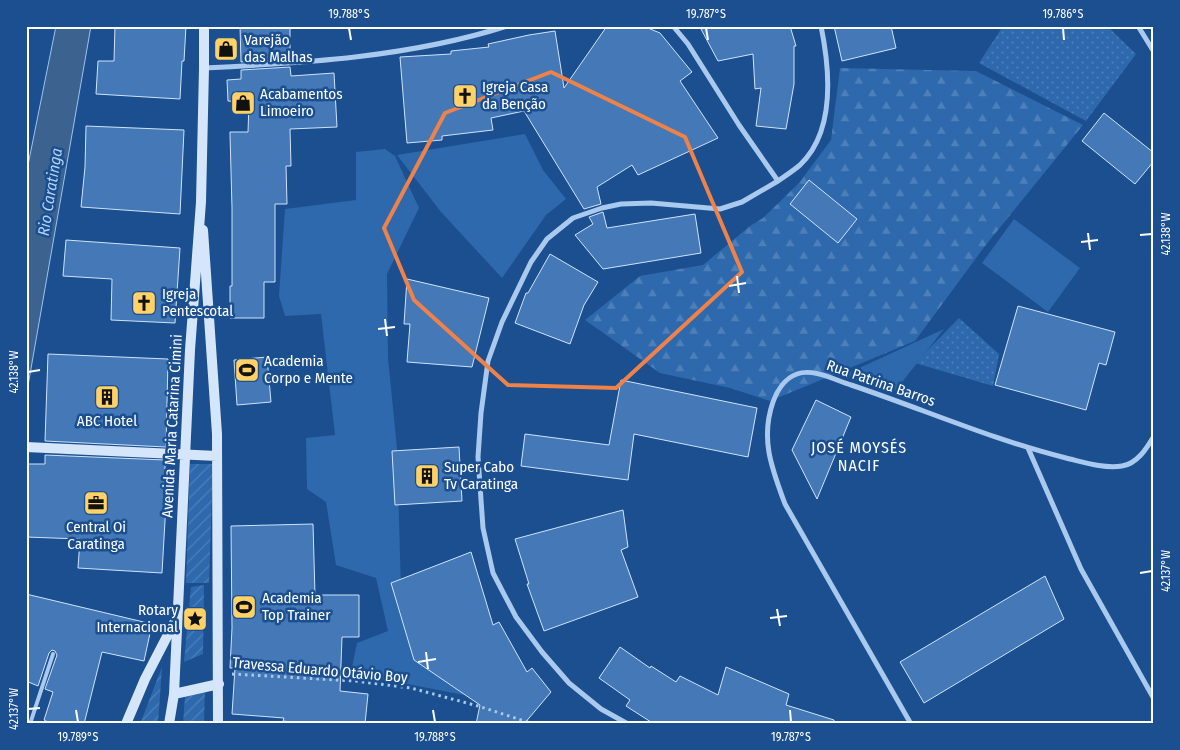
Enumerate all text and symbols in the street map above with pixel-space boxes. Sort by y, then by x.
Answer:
text: 19.788°S [328,7,370,21]
text: 19.787°S [686,7,726,21]
text: 19.786°S [1042,7,1084,21]
place label: Varejão das Malhas [244,31,313,66]
shop icon: Varejão das Malhas [213,36,239,62]
place label: Igreja Casa da Benção [482,78,548,113]
church icon: Igreja Casa da Benção [452,83,478,109]
place label: Acabamentos Limoeiro [260,85,343,120]
shop icon: Acabamentos Limoeiro [230,90,256,116]
water label: Rio Caratinga [34,147,66,237]
text: 42.138°W [1159,212,1173,256]
place label: Igreja Pentescotal [162,285,233,320]
church icon: Igreja Pentescotal [131,290,157,316]
street label: Avenida Maria Catarina Cimini [158,334,186,518]
text: 42.138°W [7,350,21,394]
place label: Academia Corpo e Mente [264,352,353,387]
street label: Rua Patrina Barros [824,356,938,410]
sports icon: Academia Corpo e Mente [234,357,260,383]
building icon: ABC Hotel [94,384,120,410]
place label: ABC Hotel [77,412,137,430]
district label: JOSÉ MOYSÉS NACIF [811,438,907,475]
place label: Super Cabo Tv Caratinga [444,458,518,493]
building icon: Super Cabo Tv Caratinga [414,463,440,489]
office icon: Central Oi Caratinga [83,490,109,516]
place label: Central Oi Caratinga [66,518,126,553]
text: 42.137°W [1159,550,1173,592]
place label: Academia Top Trainer [262,589,331,624]
sports icon: Academia Top Trainer [231,594,257,620]
place label: Rotary Internacional [96,601,178,636]
place icon: Rotary Internacional [182,606,208,632]
street label: Travessa Eduardo Otávio Boy [232,653,409,687]
text: 42.137°W [7,688,21,730]
text: 19.789°S [58,730,99,744]
text: 19.788°S [414,730,456,744]
text: 19.787°S [771,730,811,744]

